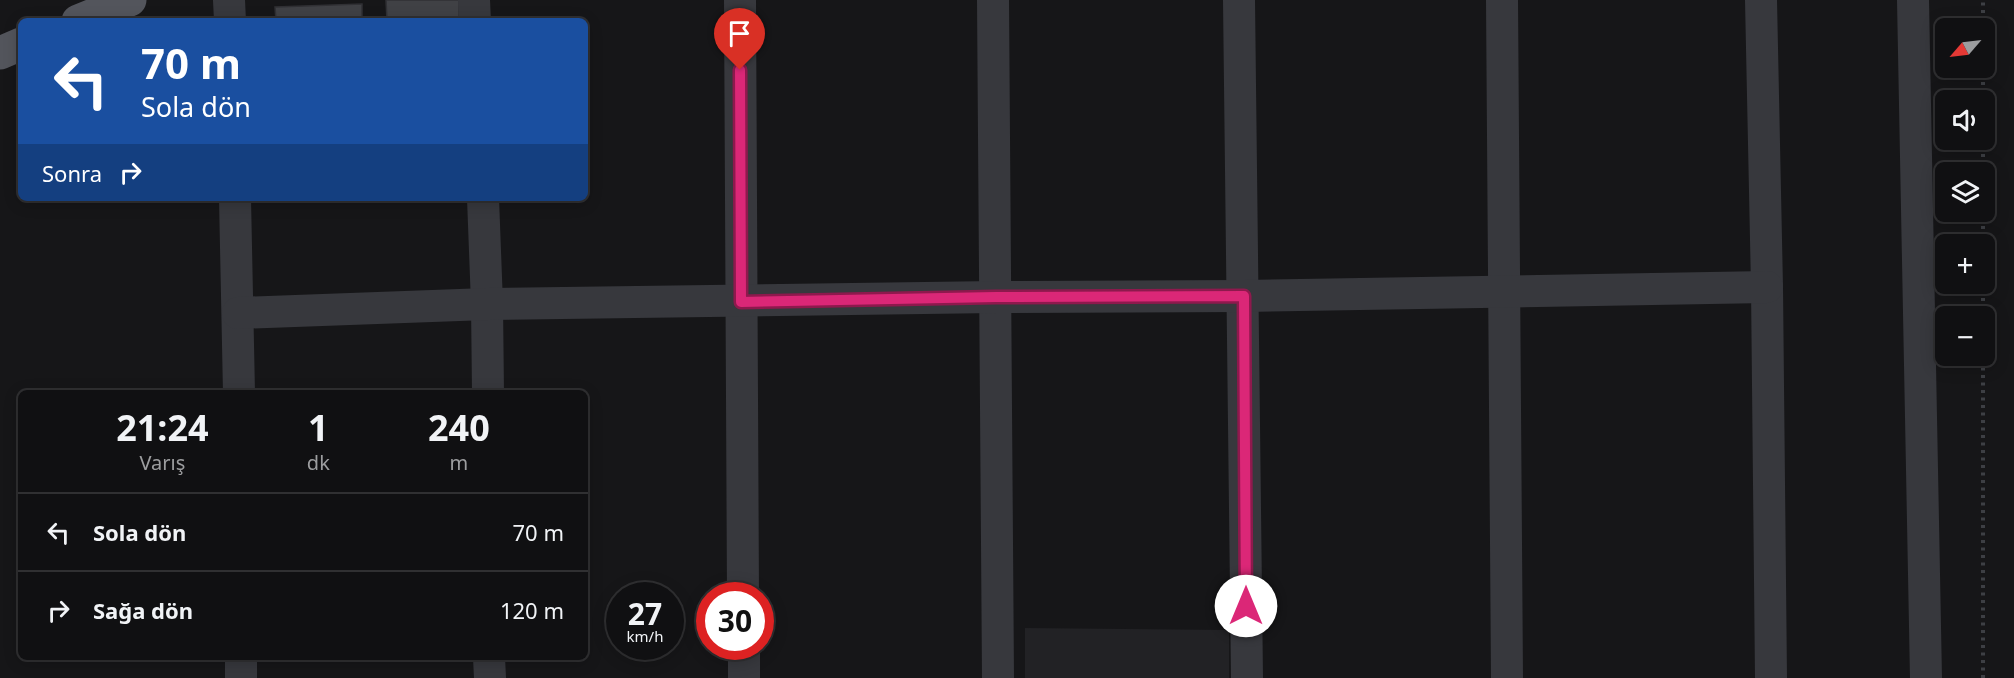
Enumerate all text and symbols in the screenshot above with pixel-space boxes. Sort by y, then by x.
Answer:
pin [714,8,765,70]
icon: arrive [723,17,756,50]
north arrow [1935,18,1995,78]
map controls [1935,18,1995,366]
text: 70 m [141,34,241,91]
icon: left [42,42,120,120]
text: Sola dön [141,88,251,125]
button: sound [1935,90,1995,150]
icon: right [114,156,147,189]
text: Sonra [42,158,102,188]
button: layers [1935,162,1995,222]
button: + [1935,234,1995,294]
button: − [1935,306,1995,366]
text: 21:24 [116,403,209,452]
text: 1 [308,403,329,452]
text: 240 [428,403,490,452]
text: Varış [140,449,185,476]
text: dk [307,449,330,476]
text: m [450,449,468,476]
icon: left [42,516,75,549]
text: Sola dön [93,517,186,547]
text: 70 m [513,517,564,547]
position arrow [1214,574,1278,638]
speed limit sign: 30 [696,582,774,660]
text: 27 [628,593,662,634]
icon: right [42,594,75,627]
text: Sağa dön [93,595,193,625]
text: 120 m [500,595,564,625]
text: km/h [627,626,663,646]

